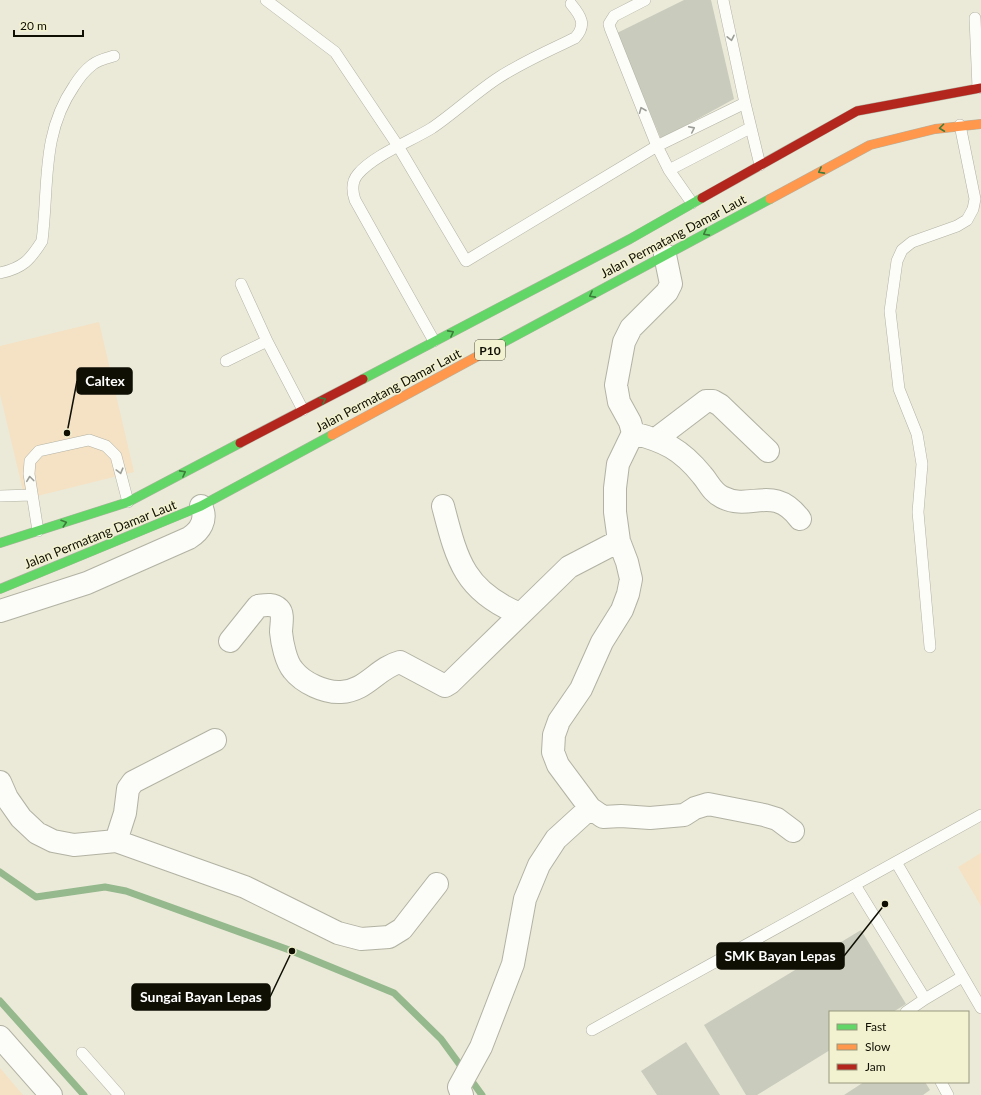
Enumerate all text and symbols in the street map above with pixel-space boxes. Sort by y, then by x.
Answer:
scale bar [14,12,83,38]
text: 20 m [20,18,47,33]
one-way arrow [727,35,735,41]
one-way arrow [639,106,647,113]
one-way arrow [939,123,945,132]
one-way arrow [688,126,695,134]
one-way arrow [818,167,825,174]
street label: Jalan Permatang Damar Laut [597,191,749,281]
one-way arrow [703,228,710,235]
one-way arrow [589,290,596,297]
one-way arrow [446,330,454,337]
road number: P10 [475,340,505,360]
street label: Jalan Permatang Damar Laut [312,345,464,435]
callout: Caltex [77,368,132,394]
text: Caltex [85,372,126,389]
one-way arrow [319,397,326,404]
one-way arrow [115,467,124,474]
one-way arrow [179,470,187,478]
one-way arrow [26,476,35,482]
street label: Jalan Permatang Damar Laut [22,496,179,572]
one-way arrow [60,519,67,528]
callout: SMK Bayan Lepas [717,943,844,969]
text: SMK Bayan Lepas [724,947,836,964]
callout: Sungai Bayan Lepas [132,984,270,1010]
text: Sungai Bayan Lepas [140,988,262,1005]
legend [829,1011,969,1083]
text: Fast [865,1019,887,1034]
text: Slow [865,1039,891,1054]
text: Jam [865,1059,886,1074]

